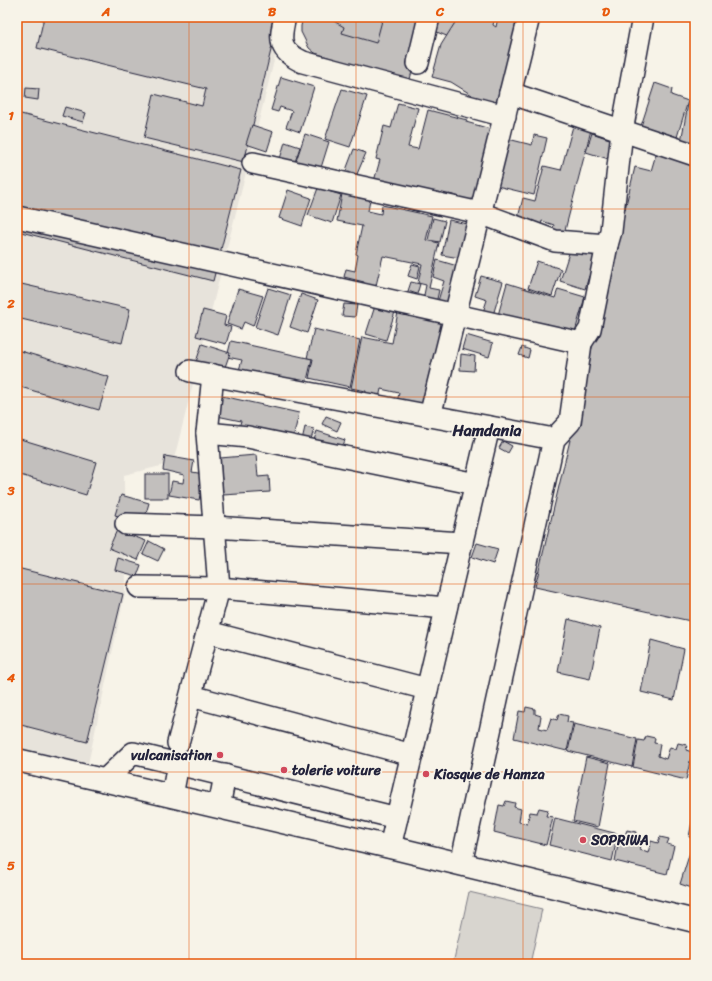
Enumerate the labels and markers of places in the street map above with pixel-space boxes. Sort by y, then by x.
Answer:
place label: vulcanisation [131,743,212,768]
marker: vulcanisation [215,750,225,760]
place label: tolerie voiture [292,758,382,783]
place label: Kiosque de Hamza [433,762,545,787]
marker: tolerie voiture [279,765,289,775]
marker: Kiosque de Hamza [421,769,431,779]
place label: SOPRIWA [590,828,649,853]
marker: SOPRIWA [578,835,588,845]

